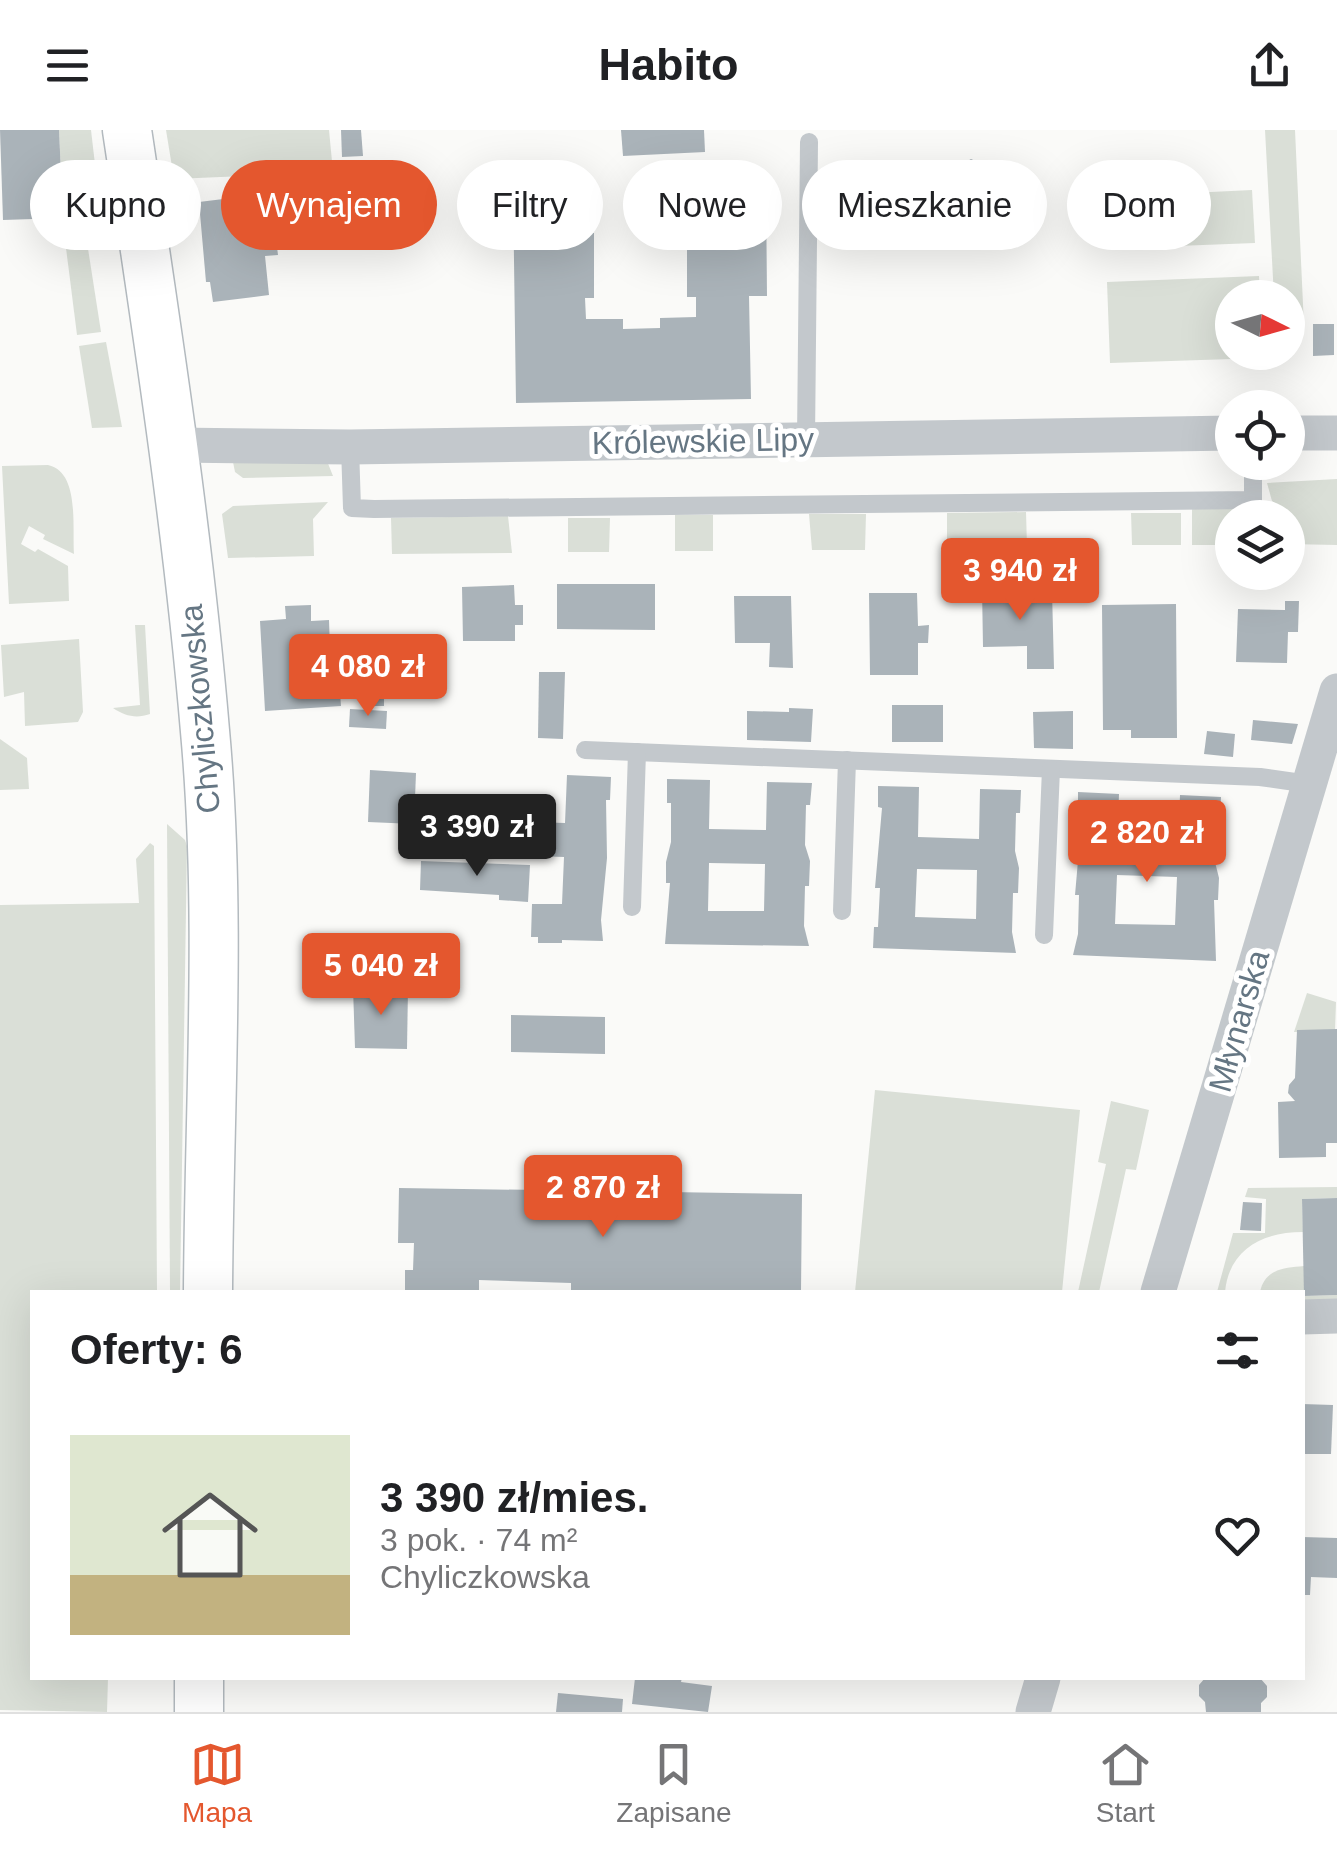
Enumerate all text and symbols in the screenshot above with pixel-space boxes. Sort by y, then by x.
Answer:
icon: menu [40,38,95,93]
icon: share [1242,38,1297,93]
text: Habito [599,39,739,90]
chip: Kupno [30,160,201,250]
chip: Wynajem [221,160,437,250]
chip: Filtry [457,160,603,250]
chip: Nowe [623,160,782,250]
chip: Mieszkanie [802,160,1047,250]
chip: Dom [1067,160,1211,250]
north arrow [1215,280,1305,370]
map controls [1215,280,1305,590]
button: locate [1215,390,1305,480]
street label: Królewskie Lipy [592,421,814,461]
button: layers [1215,500,1305,590]
pin: 3 940 zł [917,538,1123,623]
text: 3 940 zł [963,552,1077,588]
street label: Chyliczkowska [173,603,227,815]
pin: 4 080 zł [265,634,471,719]
text: 4 080 zł [311,648,425,684]
pin: 3 390 zł [374,794,580,879]
pin: 2 820 zł [1044,800,1250,885]
text: 3 390 zł [420,808,534,844]
text: 2 820 zł [1090,814,1204,850]
pin: 5 040 zł [278,933,484,1018]
street label: Młynarska [1202,946,1276,1096]
text: 5 040 zł [324,947,438,983]
pin: 2 870 zł [500,1155,706,1240]
text: 2 870 zł [546,1169,660,1205]
icon: filters [1210,1323,1265,1378]
text: Oferty: 6 [70,1326,243,1373]
text: 3 390 zł/mies. [380,1474,649,1521]
icon: home [150,1475,270,1595]
icon: heart [1210,1508,1265,1563]
text: 3 pok. · 74 m² [380,1522,577,1558]
text: Chyliczkowska [380,1559,590,1595]
tab: Mapa [182,1737,252,1829]
tab: Zapisane [616,1737,732,1829]
tab: Start [1096,1737,1155,1829]

